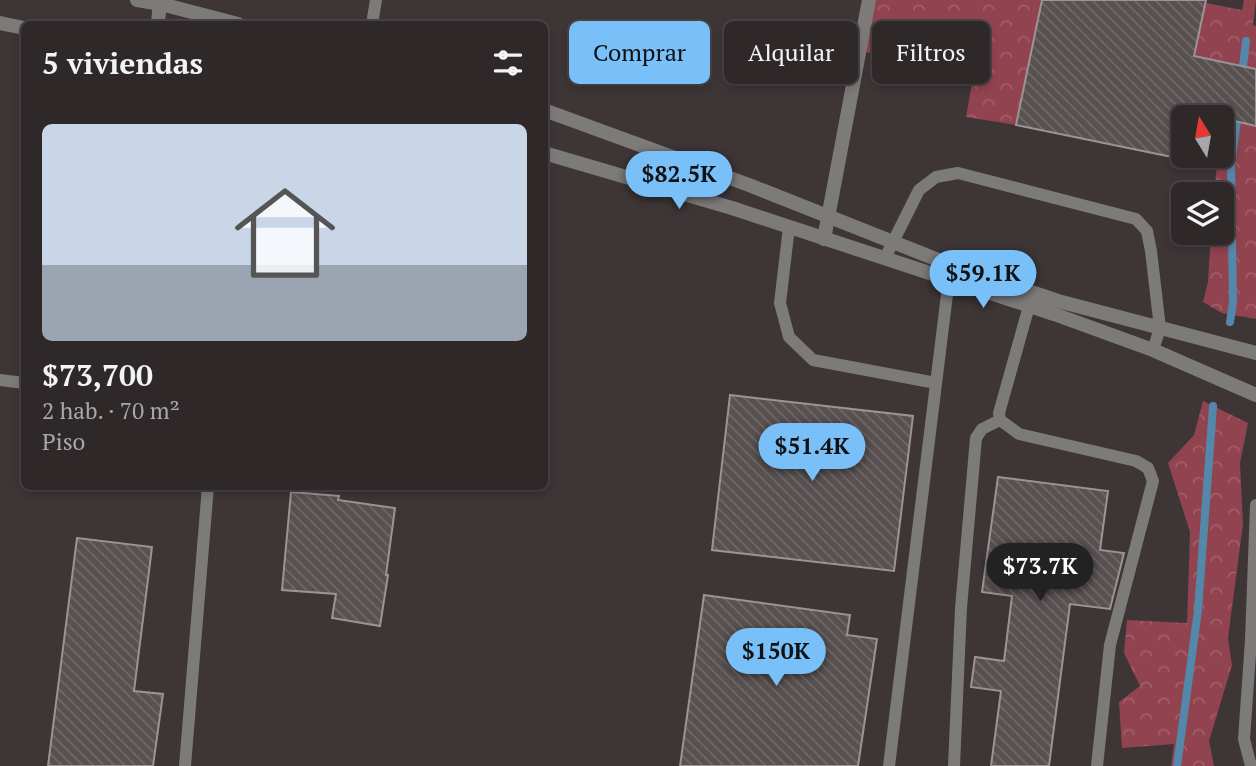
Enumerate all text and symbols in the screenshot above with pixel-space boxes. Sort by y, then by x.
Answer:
chip: Comprar [569,21,710,84]
chip: Alquilar [724,21,858,84]
chip: Filtros [872,21,990,84]
text: 5 viviendas [42,43,203,83]
icon: filters [489,44,527,82]
north arrow [1171,105,1234,168]
map controls [1171,105,1234,245]
pin: $82.5K [622,152,736,211]
text: $82.5K [641,158,717,189]
icon: home [222,170,348,296]
button: layers [1171,182,1234,245]
pin: $59.1K [926,250,1040,310]
text: $59.1K [945,257,1021,288]
text: $73,700 [42,355,153,395]
text: 2 hab. · 70 m² [42,395,180,426]
pin: $51.4K [755,424,869,483]
text: Piso [42,426,85,457]
text: $51.4K [774,430,850,461]
pin: $73.7K [983,544,1097,603]
text: $73.7K [1002,550,1078,581]
pin: $150K [727,628,825,688]
text: $150K [742,635,810,666]

